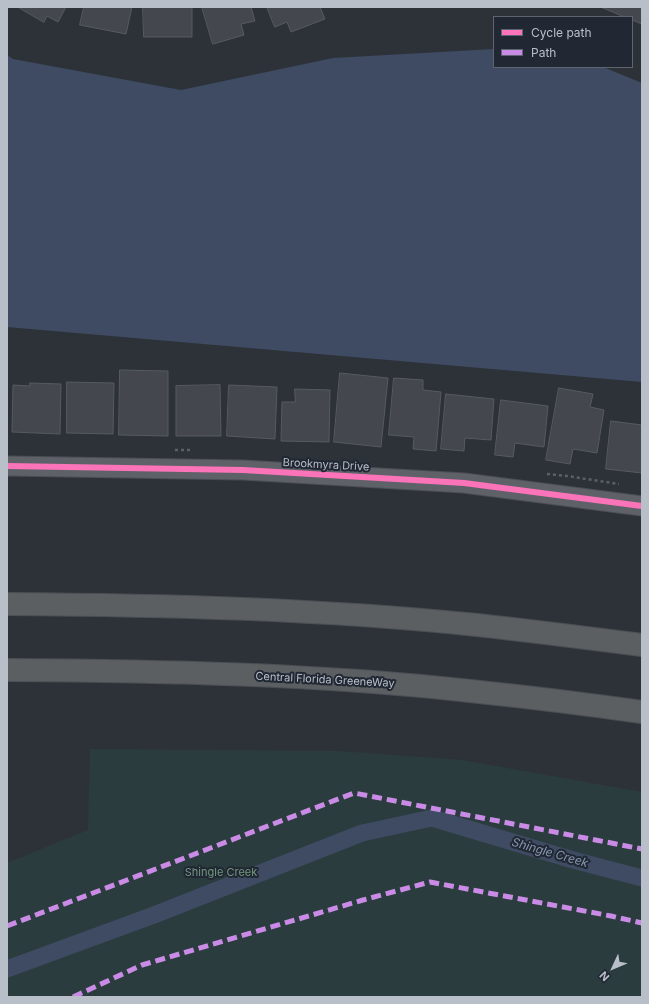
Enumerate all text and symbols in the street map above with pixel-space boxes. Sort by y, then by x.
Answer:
legend [493,16,633,68]
text: Cycle path [531,25,592,40]
text: Path [531,45,556,60]
street label: Brookmyra Drive [282,456,370,474]
street label: Central Florida GreeneWay [255,670,395,690]
water label: Shingle Creek [510,835,590,871]
park label: Shingle Creek [185,866,257,880]
north arrow [593,948,633,988]
text: N [596,968,612,984]

